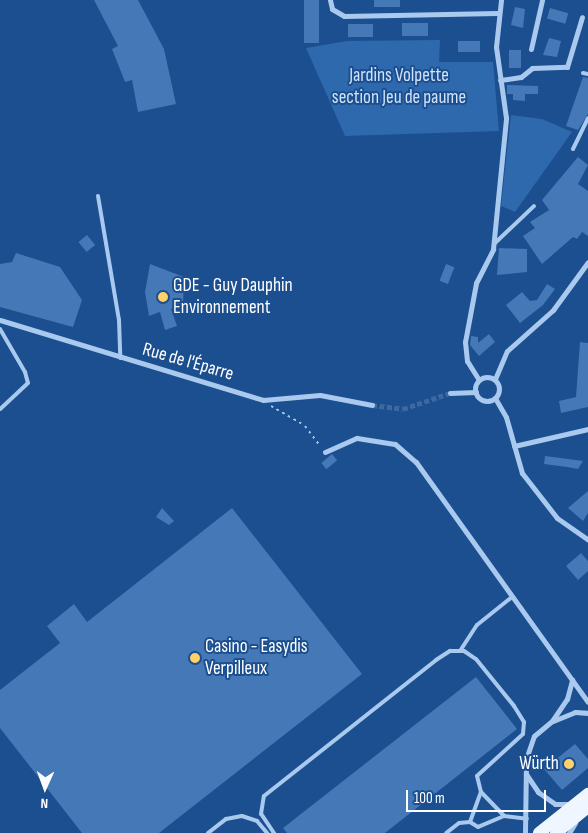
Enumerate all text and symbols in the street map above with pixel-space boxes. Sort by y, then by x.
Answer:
park label: Jardins Volpette section Jeu de paume [332,65,466,109]
place label: GDE - Guy Dauphin Environnement [173,275,293,319]
marker: GDE - Guy Dauphin Environnement [157,291,169,303]
street label: Rue de l'Éparre [140,338,236,386]
place label: Casino - Easydis Verpilleux [205,636,308,680]
marker: Casino - Easydis Verpilleux [189,652,201,664]
place label: Würth [519,753,559,775]
marker: Würth [563,758,575,770]
north arrow [20,763,70,813]
scale bar [408,780,548,812]
text: 100 m [414,789,445,808]
text: N [40,795,49,812]

